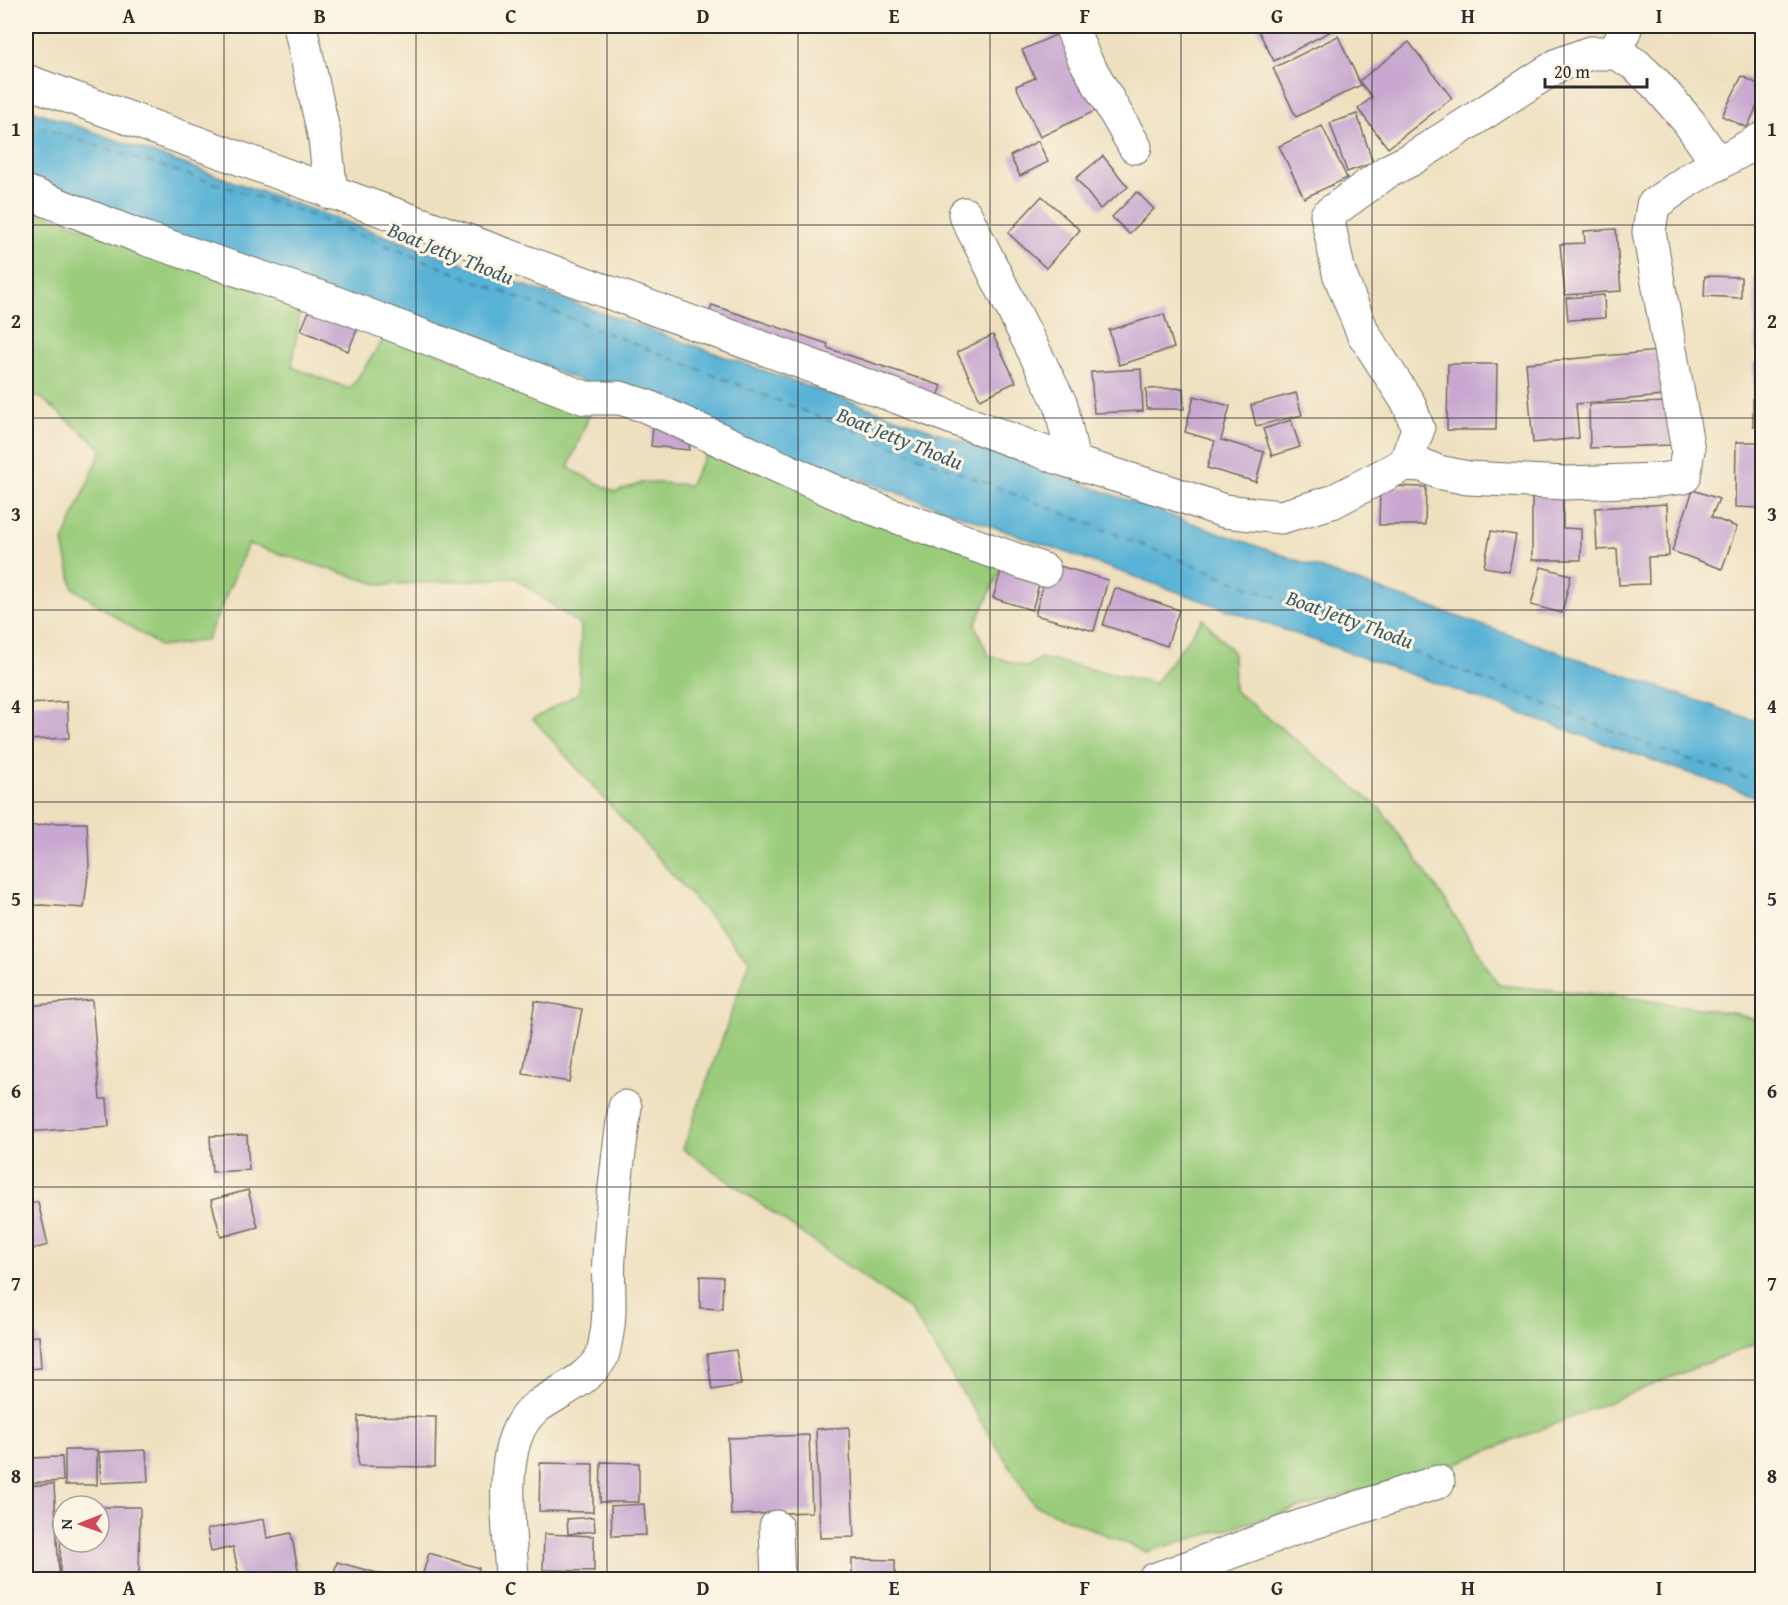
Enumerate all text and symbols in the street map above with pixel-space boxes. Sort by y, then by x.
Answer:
text: A [123,1,136,30]
text: B [314,1,326,30]
text: C [505,1,517,30]
text: D [696,1,710,30]
text: E [889,1,900,30]
text: F [1080,1,1090,30]
text: G [1271,1,1283,30]
text: H [1461,1,1475,30]
text: I [1656,1,1662,30]
scale bar [1545,51,1647,89]
text: 20 m [1554,58,1590,85]
text: 1 [11,114,21,143]
text: 1 [1767,114,1777,143]
water label: Boat Jetty Thodu [382,213,519,292]
text: 2 [11,306,21,335]
text: 2 [1767,306,1777,335]
water label: Boat Jetty Thodu [831,398,968,477]
text: 3 [11,499,21,528]
text: 3 [1767,499,1777,528]
water label: Boat Jetty Thodu [1281,581,1418,656]
text: 4 [11,691,21,720]
text: 4 [1767,691,1777,720]
text: 5 [11,884,21,913]
text: 5 [1767,884,1777,913]
text: 6 [11,1076,21,1105]
text: 6 [1767,1076,1777,1105]
text: 7 [11,1268,21,1297]
text: 7 [1767,1268,1777,1297]
text: 8 [11,1461,21,1490]
text: 8 [1767,1461,1777,1490]
north arrow [51,1494,111,1554]
text: N [54,1518,78,1530]
text: A [123,1573,136,1602]
text: B [314,1573,326,1602]
text: C [505,1573,517,1602]
text: D [696,1573,710,1602]
text: E [889,1573,900,1602]
text: F [1080,1573,1090,1602]
text: G [1271,1573,1283,1602]
text: H [1461,1573,1475,1602]
text: I [1656,1573,1662,1602]

